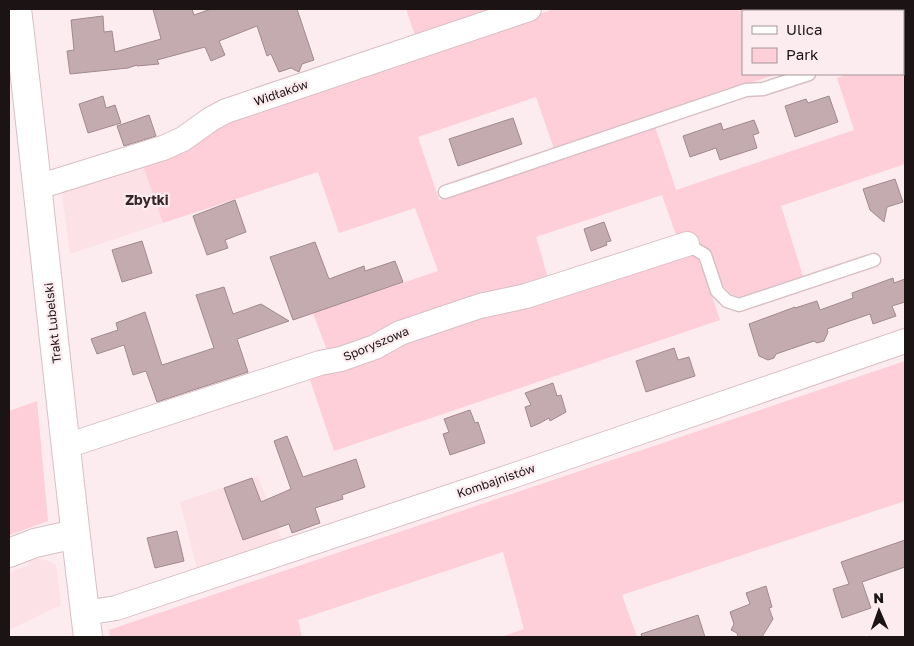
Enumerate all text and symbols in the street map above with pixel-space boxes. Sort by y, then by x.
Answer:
legend [742,10,904,75]
text: Ulica [786,20,822,38]
text: Park [786,45,819,63]
street label: Widłaków [252,76,310,109]
district label: Zbytki [125,191,169,208]
street label: Trakt Lubelski [41,282,64,364]
street label: Sporyszowa [341,323,411,364]
street label: Kombajnistów [455,460,537,501]
north arrow [854,586,904,636]
text: N [873,589,884,606]

